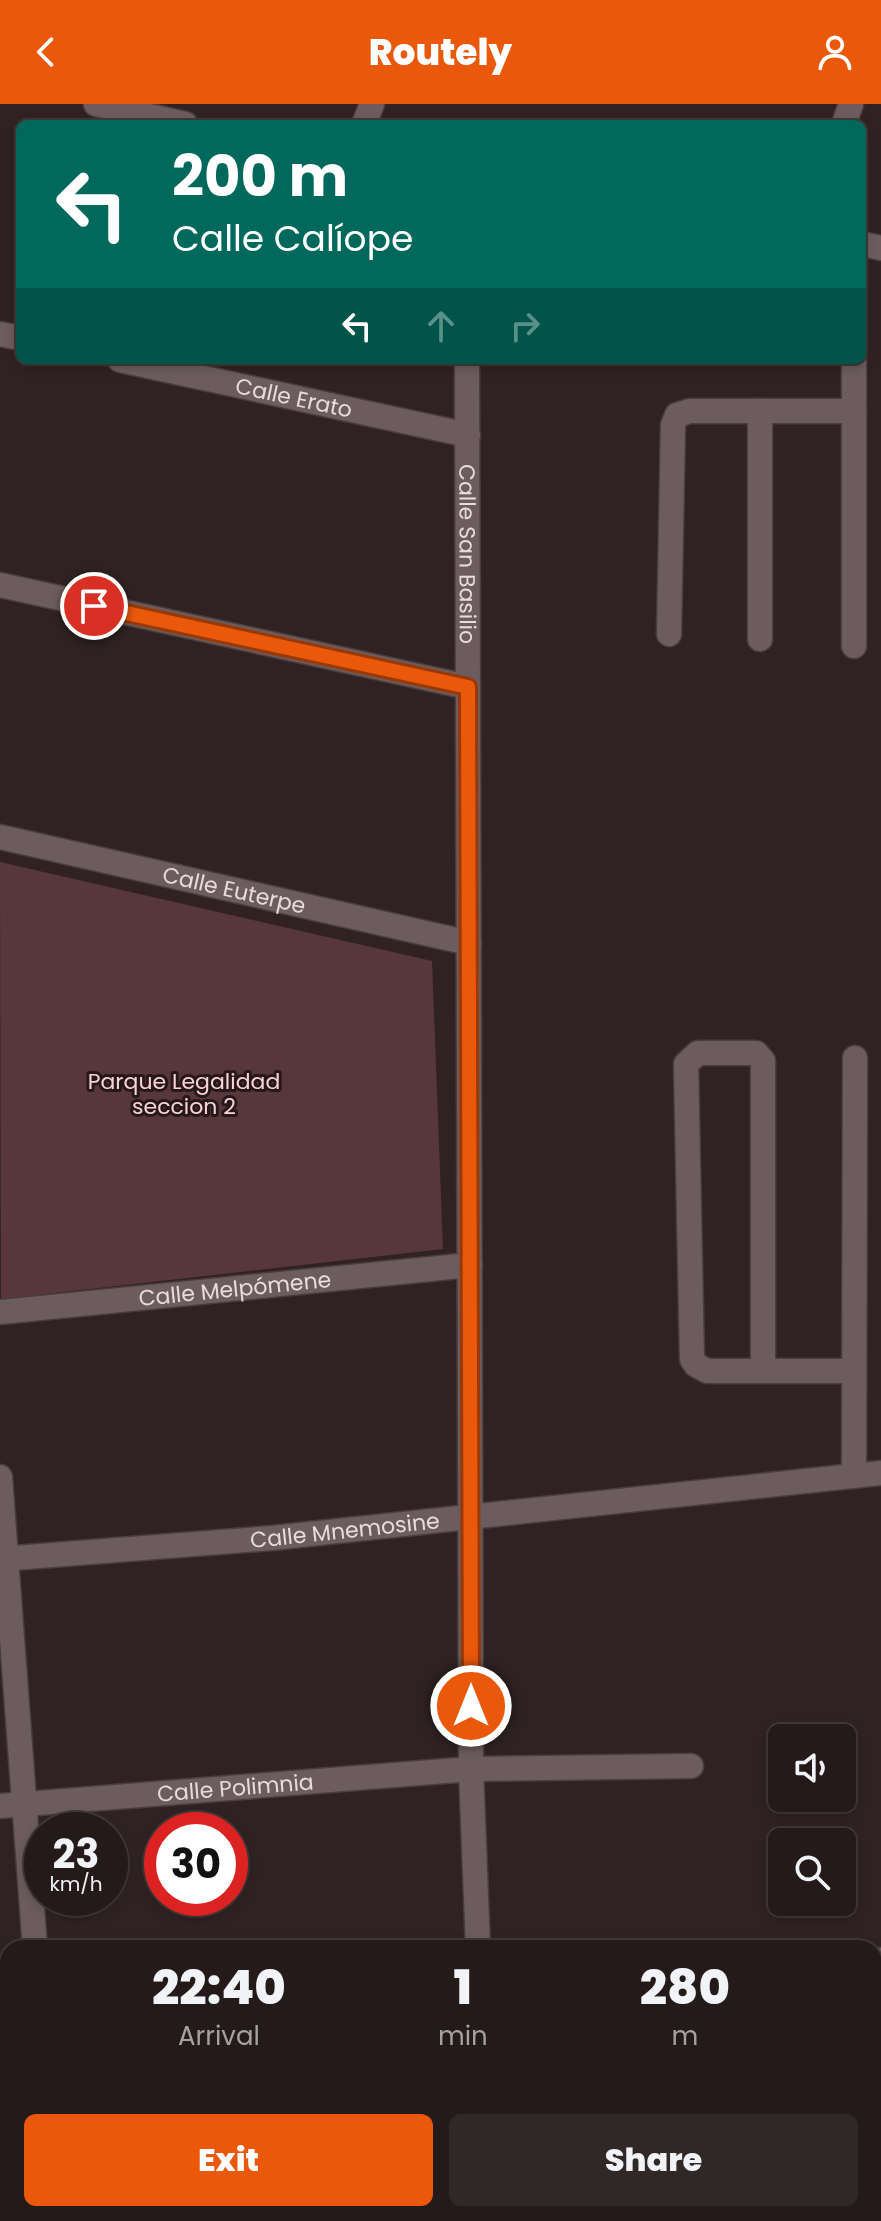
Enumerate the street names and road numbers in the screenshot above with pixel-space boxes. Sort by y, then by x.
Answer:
street label: Calle Erato [233,370,355,426]
street label: Calle San Basilio [451,464,483,644]
street label: Calle Euterpe [159,859,309,922]
street label: Calle Melpómene [137,1264,333,1314]
street label: Calle Mnemosine [249,1505,441,1556]
street label: Calle Polimnia [156,1766,315,1810]

